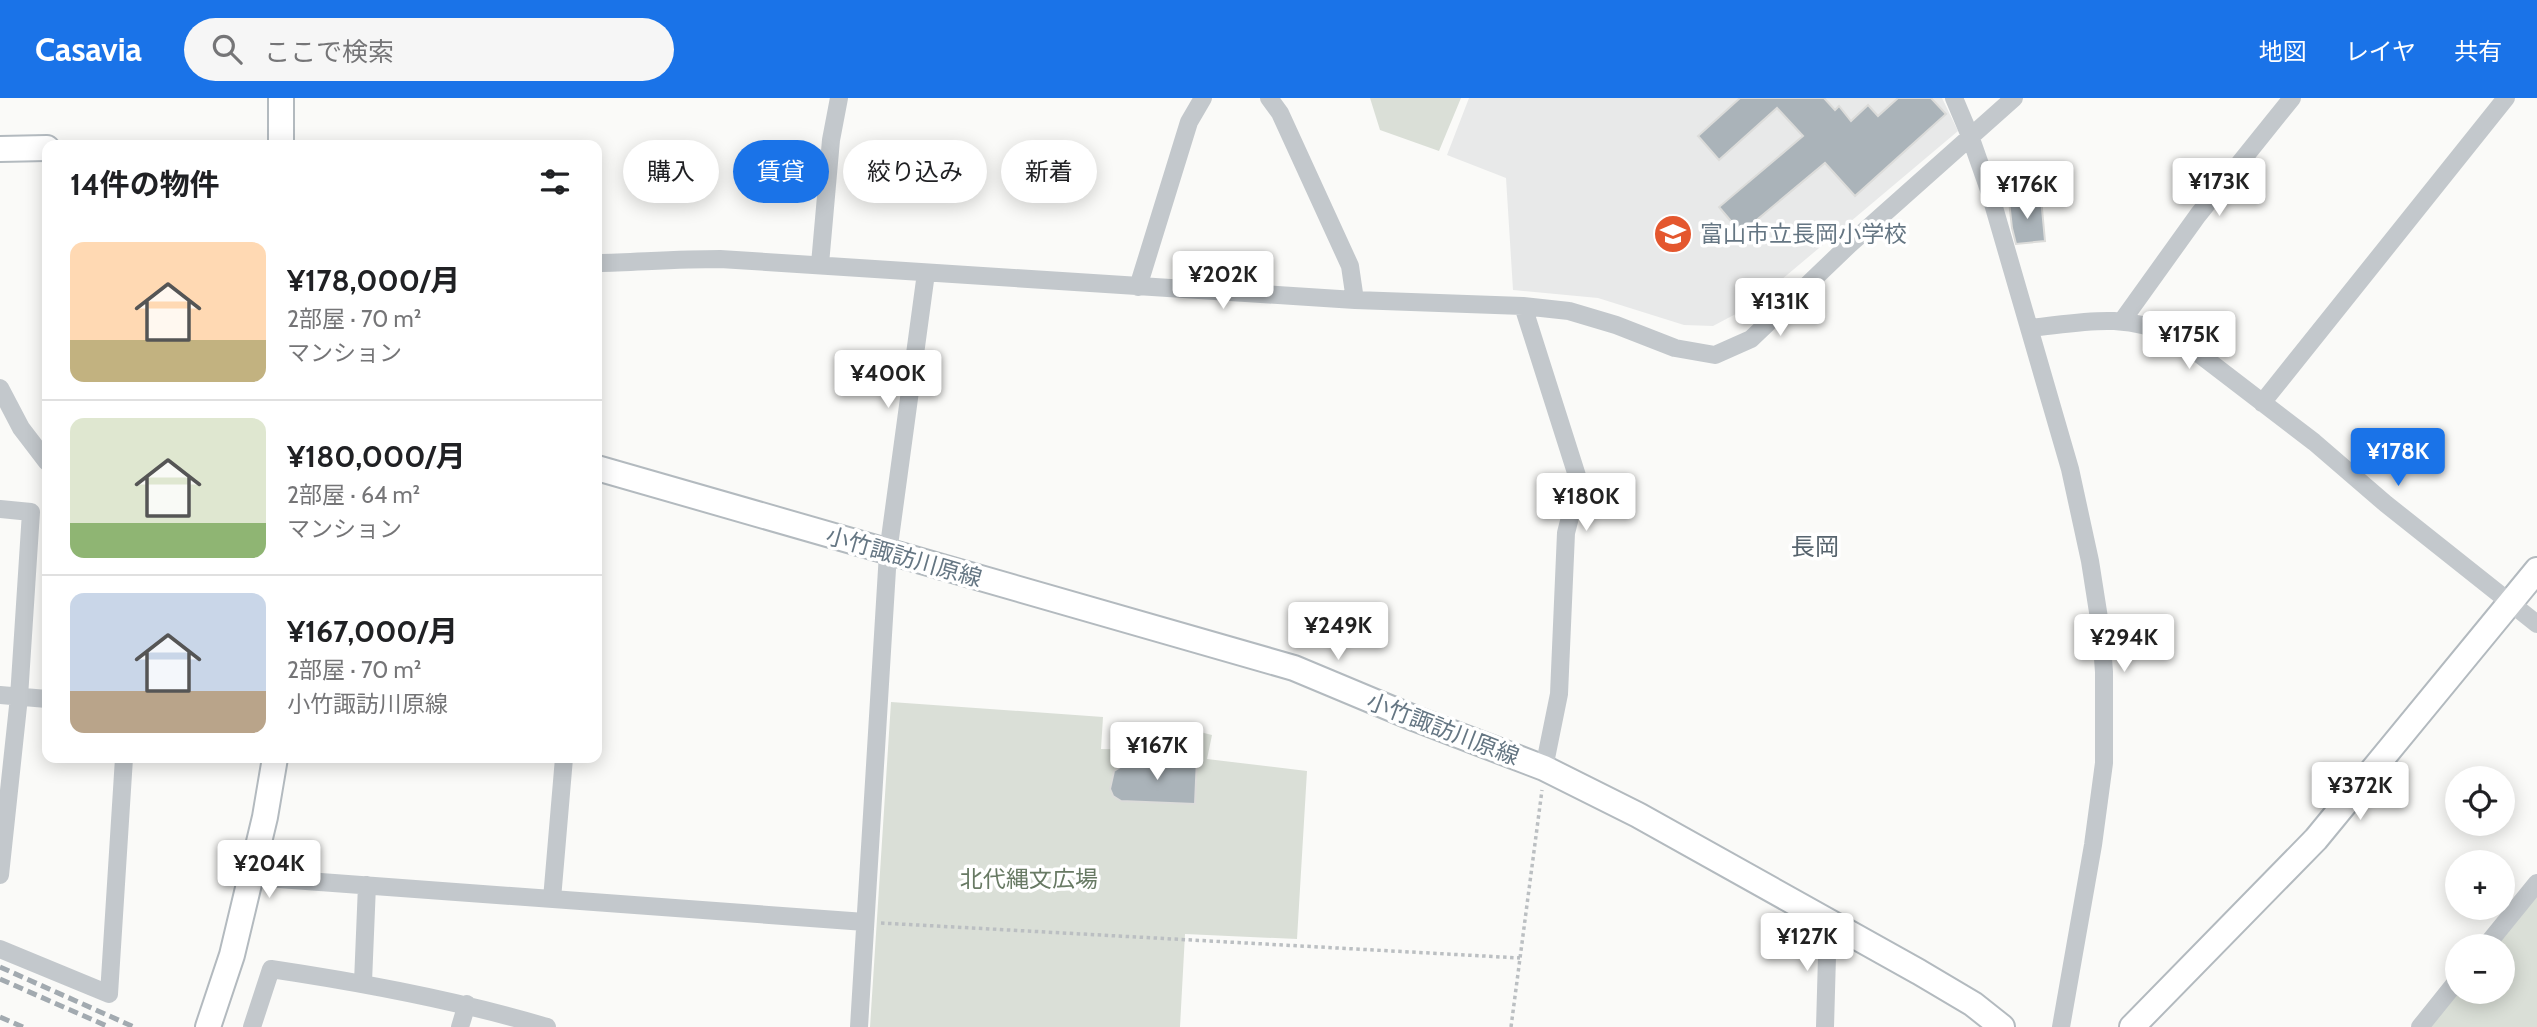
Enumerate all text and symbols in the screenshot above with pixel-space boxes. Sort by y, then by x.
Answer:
search box [184,18,674,81]
text: Casavia [35,29,142,69]
icon: search [208,30,246,68]
text: ここで検索 [264,36,394,68]
text: 地図 [2259,37,2307,66]
text: レイヤ [2345,37,2416,66]
text: 共有 [2454,37,2502,66]
chip: 購入 [623,140,719,203]
chip: 賃貸 [733,140,829,203]
chip: 絞り込み [843,140,987,203]
chip: 新着 [1001,140,1097,203]
pin: ¥173K [2170,158,2268,218]
pin: ¥176K [1978,162,2076,221]
icon: filters [536,163,574,201]
text: 14件の物件 [70,166,220,203]
text: ¥173K [2189,167,2249,195]
text: ¥176K [1997,170,2057,198]
school or university icon: 富山市立長岡小学校 [1652,213,1694,255]
place label: 富山市立長岡小学校 [1700,220,1907,248]
pin: ¥202K [1174,252,1272,311]
text: ¥202K [1189,260,1257,288]
text: ¥178,000/月 [287,262,460,299]
icon: home [126,270,210,354]
pin: ¥131K [1731,278,1829,338]
text: ¥131K [1751,287,1809,315]
text: 2部屋 · 70 m² [287,305,421,333]
pin: ¥175K [2140,312,2238,371]
text: ¥175K [2159,320,2219,348]
text: マンション [287,339,402,367]
pin: ¥400K [839,350,937,410]
text: ¥400K [850,359,926,387]
pin: ¥178K [2349,428,2447,488]
text: ¥178K [2367,437,2429,465]
text: ¥180,000/月 [287,438,466,475]
icon: home [126,446,210,530]
pin: ¥180K [1537,474,1635,533]
text: 2部屋 · 64 m² [287,481,420,509]
text: ¥180K [1553,482,1619,510]
text: マンション [287,515,402,543]
street label: 小竹諏訪川原線 [823,521,985,593]
district label: 長岡 [1791,532,1839,561]
pin: ¥249K [1289,602,1387,662]
text: ¥249K [1304,611,1372,639]
text: ¥167,000/月 [287,613,458,650]
pin: ¥294K [2075,614,2173,674]
icon: home [126,621,210,705]
text: ¥294K [2090,623,2158,651]
text: 2部屋 · 70 m² [287,656,421,684]
street label: 小竹諏訪川原線 [1363,687,1523,771]
text: 小竹諏訪川原線 [287,690,448,718]
pin: ¥167K [1108,722,1206,782]
text: ¥167K [1126,731,1188,759]
pin: ¥372K [2311,762,2409,822]
map controls [2445,766,2515,1004]
button: locate [2445,766,2515,836]
text: ¥372K [2328,771,2392,799]
pin: ¥204K [220,840,318,900]
text: ¥204K [233,849,305,877]
button: + [2445,850,2515,920]
park label: 北代縄文広場 [960,865,1098,893]
pin: ¥127K [1758,914,1856,973]
text: ¥127K [1777,922,1837,950]
button: − [2445,934,2515,1004]

